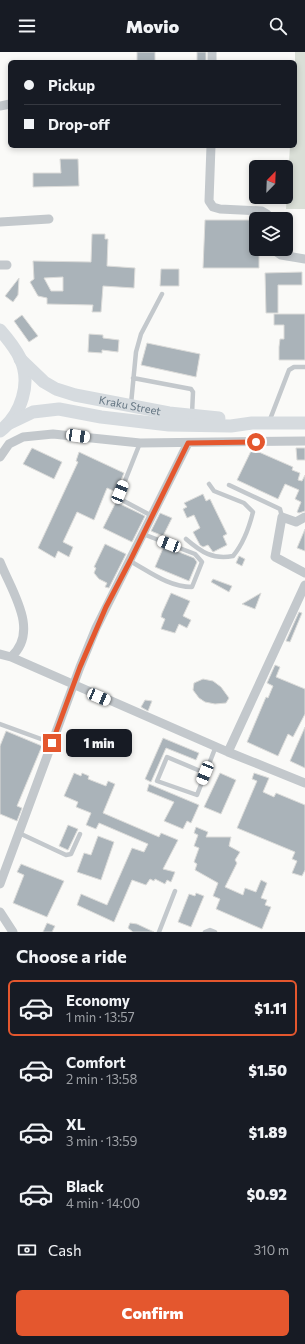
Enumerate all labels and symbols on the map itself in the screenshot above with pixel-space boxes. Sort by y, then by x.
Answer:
north arrow [249,160,293,204]
street label: Kraku Street [98,393,163,417]
car [65,428,91,444]
route start [247,433,265,451]
car [110,479,130,505]
car [156,534,182,554]
car [86,687,112,707]
callout: 1 min [66,729,132,757]
route end [43,734,61,752]
car [195,760,215,786]

